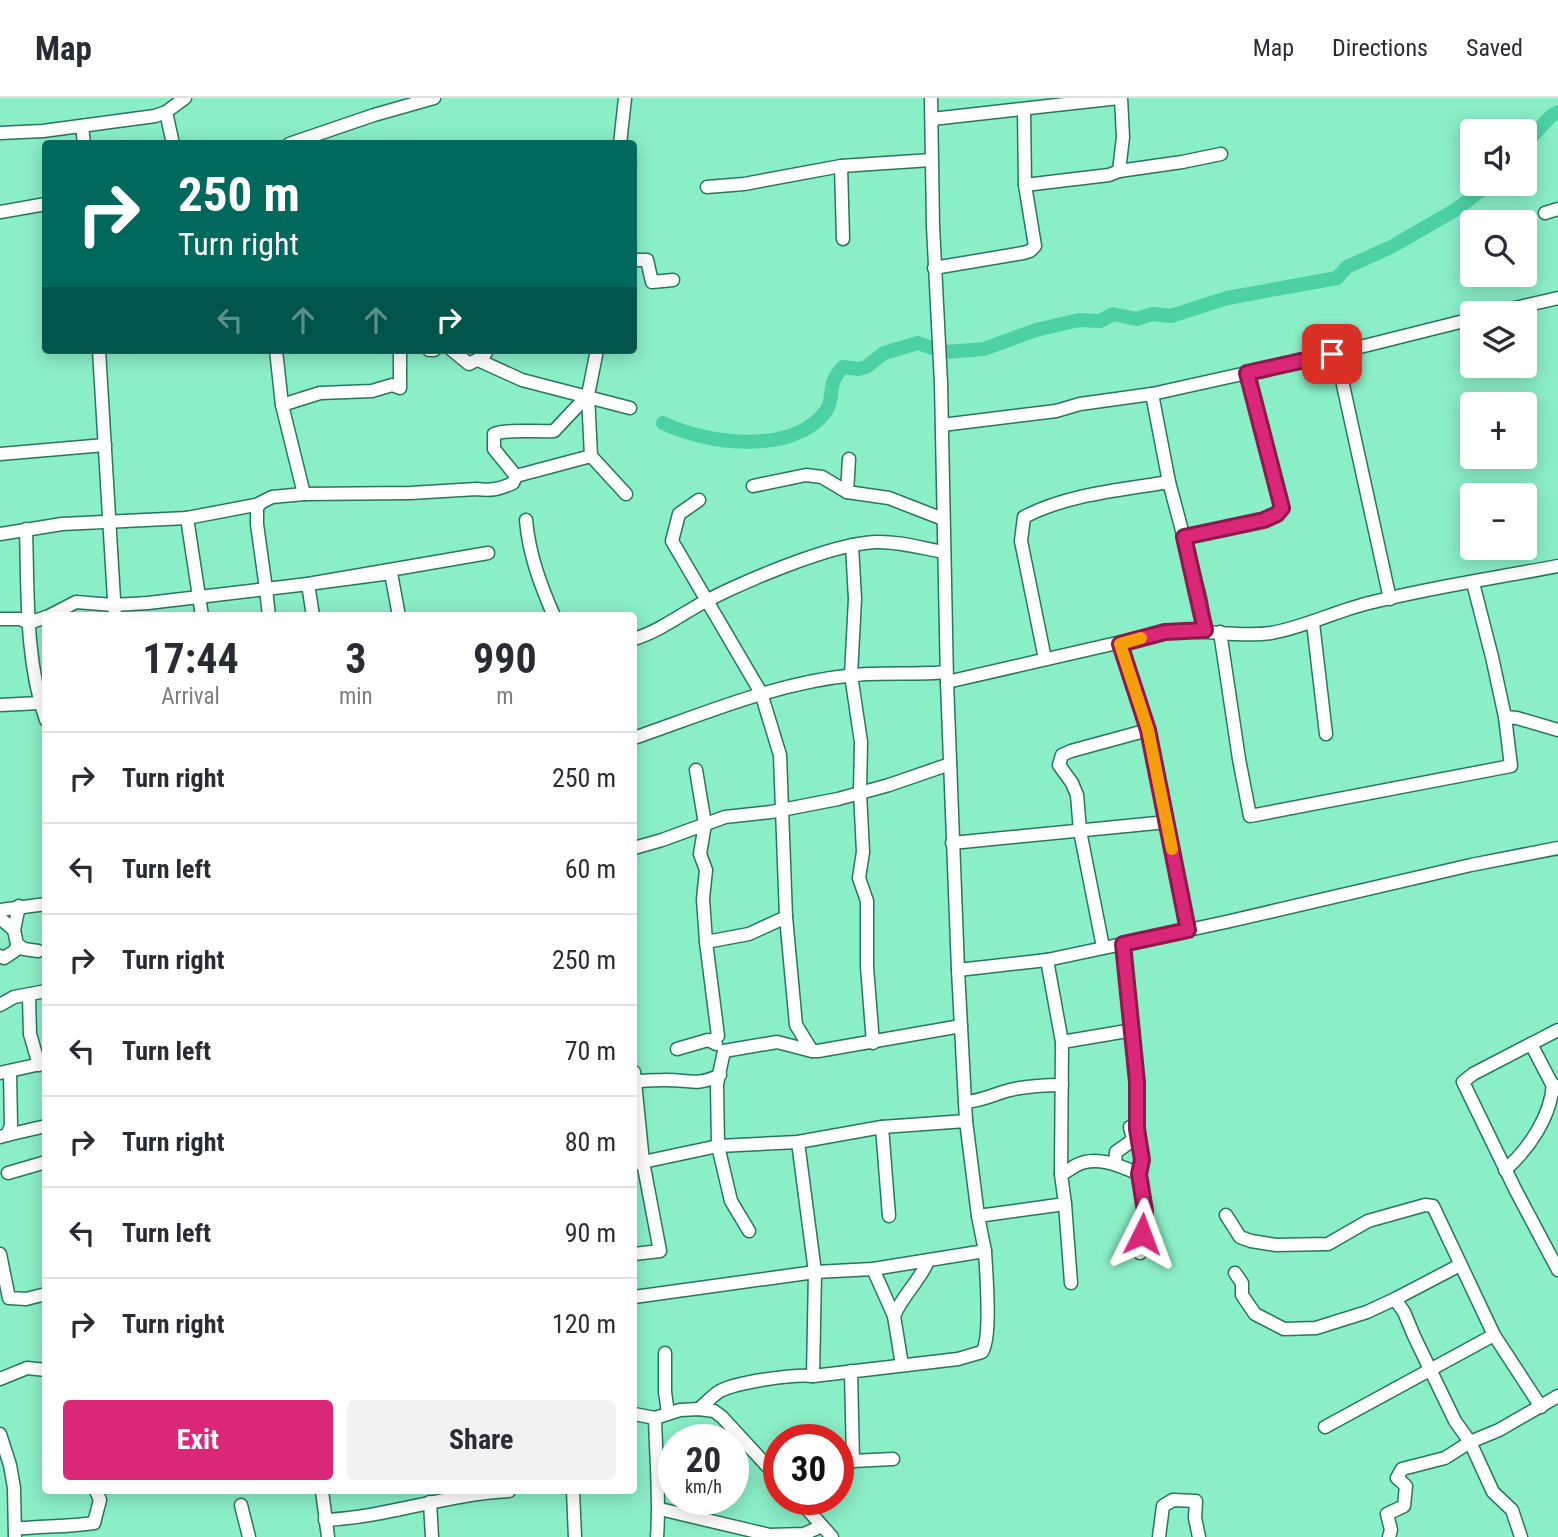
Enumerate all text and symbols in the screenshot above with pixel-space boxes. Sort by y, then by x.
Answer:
text: Map [35,29,92,68]
text: Map [1253,34,1294,62]
text: Directions [1332,34,1428,62]
text: Saved [1466,34,1523,62]
map controls [1460,119,1537,560]
button: sound [1460,119,1537,196]
text: 250 m [178,166,300,223]
icon: right [63,168,154,259]
button: search [1460,210,1537,287]
text: Turn right [178,225,299,263]
icon: left [211,301,249,339]
icon: ahead [284,301,322,339]
icon: ahead [357,301,395,339]
icon: right [430,301,468,339]
button: layers [1460,301,1537,378]
pin [1302,324,1362,384]
icon: arrive [1313,335,1351,373]
button: + [1460,392,1537,469]
button: − [1460,483,1537,560]
text: 17:44 [142,634,239,683]
text: 3 [345,634,366,683]
text: 990 [473,634,537,683]
text: Arrival [161,683,220,710]
text: min [339,683,373,710]
text: m [496,683,513,710]
icon: right [63,759,101,797]
text: Turn right [122,763,224,793]
text: 250 m [552,763,616,793]
icon: left [63,850,101,888]
text: Turn left [122,854,211,884]
text: 60 m [565,854,616,884]
icon: right [63,941,101,979]
text: Turn right [122,945,224,975]
text: 250 m [552,945,616,975]
icon: left [63,1032,101,1070]
text: Turn left [122,1036,211,1066]
text: 70 m [565,1036,616,1066]
icon: right [63,1123,101,1161]
text: Turn right [122,1127,224,1157]
text: 80 m [565,1127,616,1157]
position arrow [1105,1197,1179,1271]
icon: left [63,1214,101,1252]
text: Turn left [122,1218,211,1248]
text: 90 m [565,1218,616,1248]
icon: right [63,1305,101,1343]
text: Turn right [122,1309,224,1339]
text: 120 m [552,1309,616,1339]
button: Exit [63,1400,333,1480]
button: Share [347,1400,616,1480]
speed limit sign: 30 [763,1424,854,1515]
text: 20 [686,1440,721,1481]
text: km/h [685,1476,722,1497]

